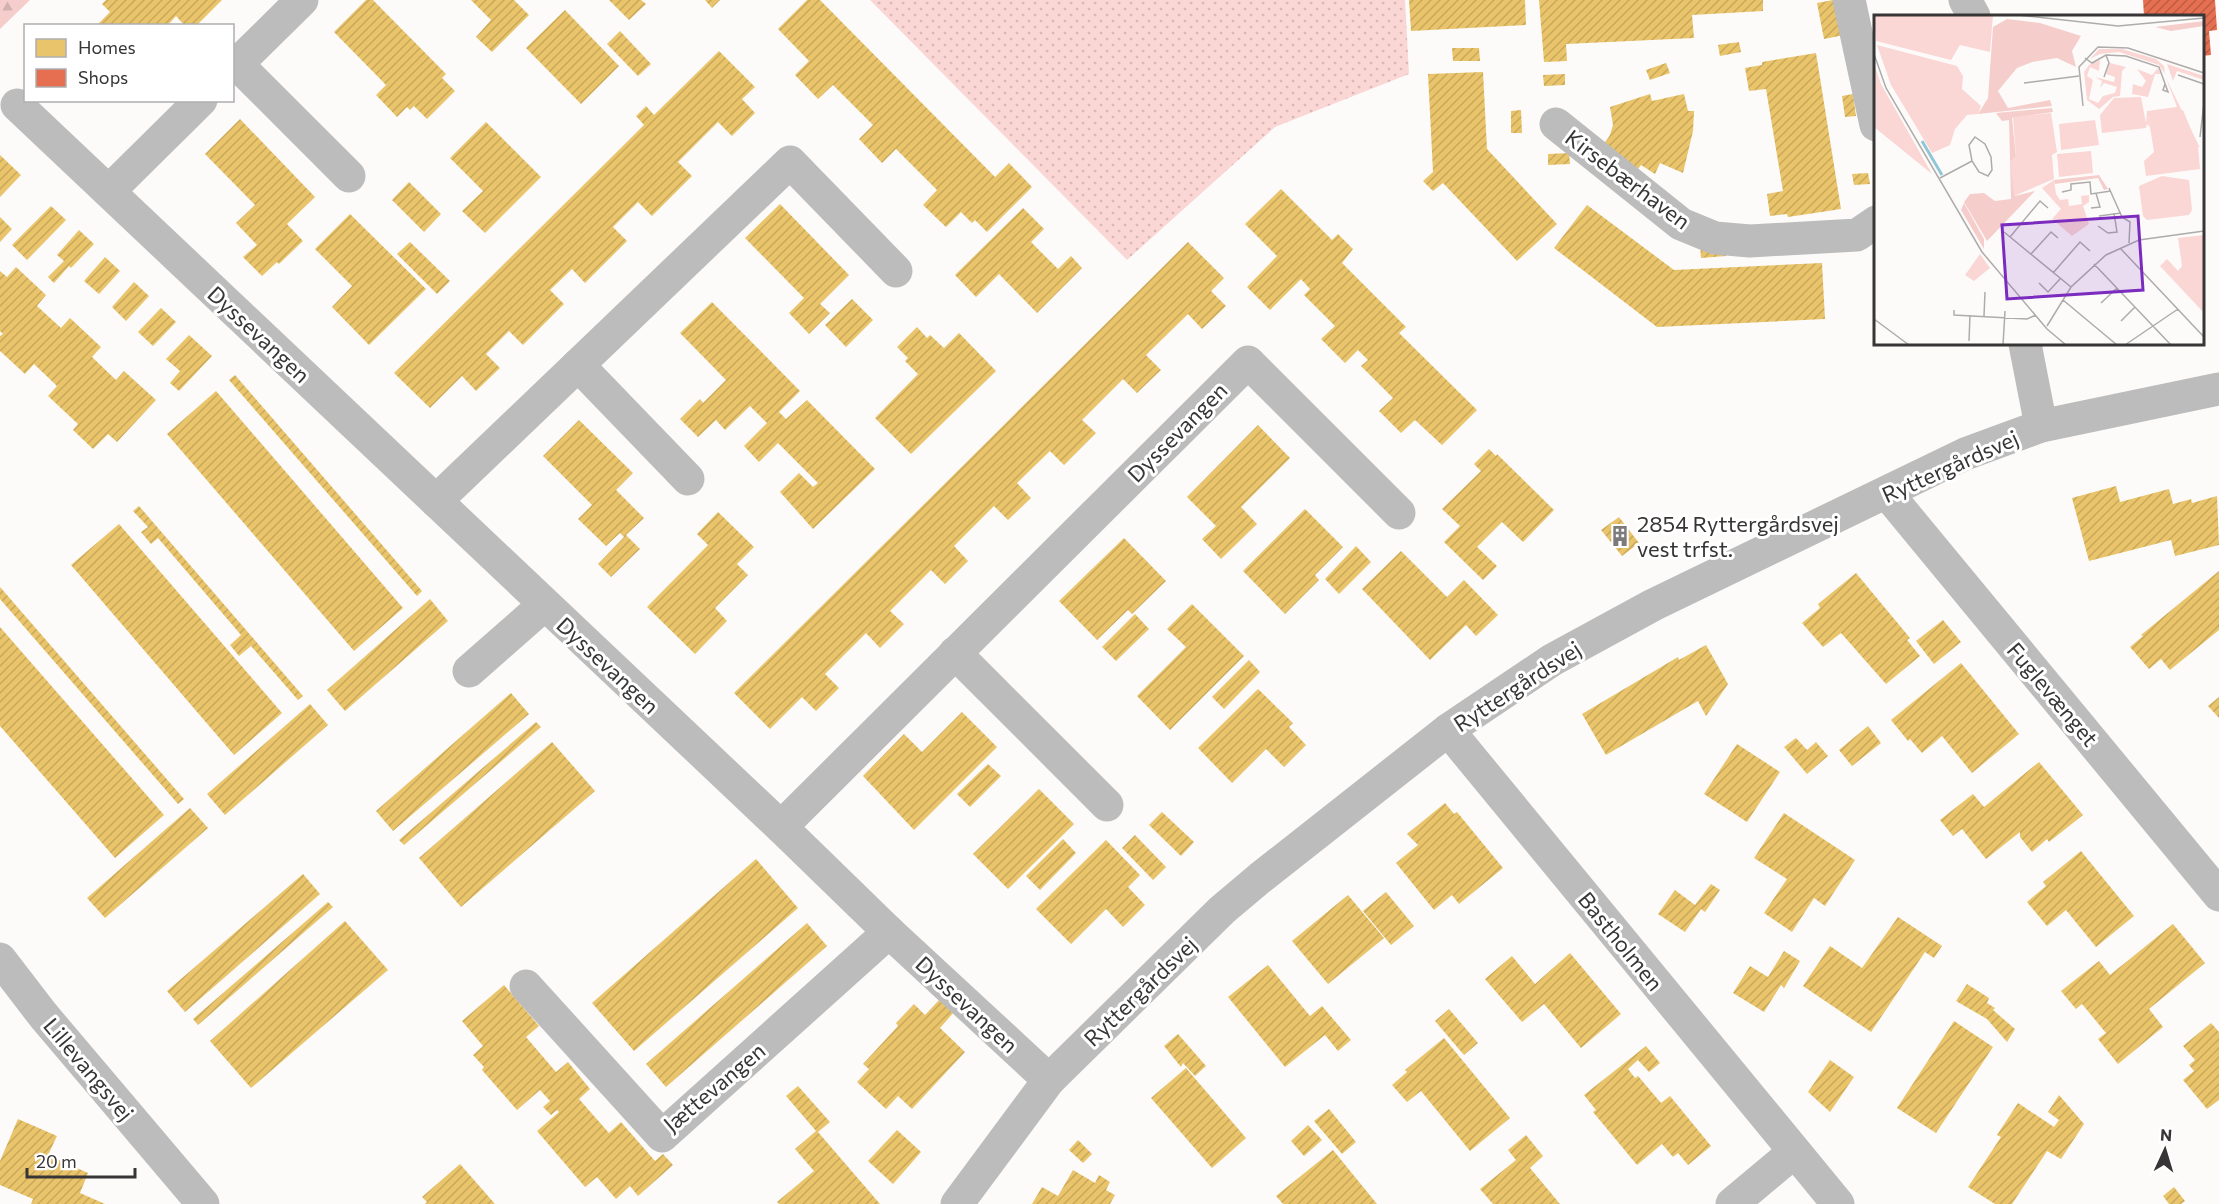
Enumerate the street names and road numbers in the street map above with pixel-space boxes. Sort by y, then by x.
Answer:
street label: Kirsebærhaven [1560,123,1696,235]
street label: Dyssevangen [202,280,316,388]
street label: Dyssevangen [1122,377,1232,487]
street label: Ryttergårdsvej [1878,424,2022,508]
street label: Dyssevangen [551,611,665,719]
street label: Ryttergårdsvej [1448,635,1586,737]
street label: Fuglevænget [2002,637,2104,751]
street label: Bastholmen [1573,886,1669,996]
street label: Ryttergårdsvej [1078,930,1202,1052]
street label: Dyssevangen [910,950,1024,1058]
street label: Lillevangsvej [38,1012,140,1126]
street label: Jættevangen [658,1037,770,1137]

